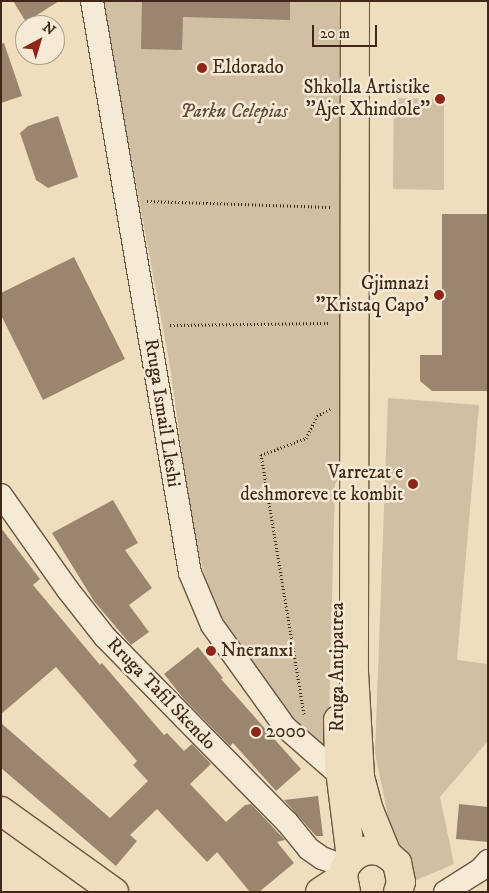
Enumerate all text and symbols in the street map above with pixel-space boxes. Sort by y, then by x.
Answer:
north arrow [15,15,65,65]
scale bar [314,15,379,47]
text: N [39,19,59,40]
text: 20 m [320,24,350,43]
place label: Eldorado [212,57,284,79]
marker: Eldorado [196,62,208,74]
place label: Shkolla Artistike ''Ajet Xhindole'' [304,77,430,121]
marker: Shkolla Artistike ''Ajet Xhindole'' [434,93,446,105]
park label: Parku Celepias [180,101,288,123]
place label: Gjimnazi ''Kristaq Capo' [316,273,429,317]
marker: Gjimnazi ''Kristaq Capo' [433,289,445,301]
street label: Rruga Ismail Lleshi [139,337,185,489]
place label: Varrezat e deshmoreve te kombit [240,462,403,506]
marker: Varrezat e deshmoreve te kombit [407,478,419,490]
street label: Rruga Antipatrea [327,602,349,732]
street label: Rruga Tafil Skendo [102,633,220,755]
place label: Nneranxi [221,640,293,662]
marker: Nneranxi [205,645,217,657]
place label: 2000 [266,721,306,743]
marker: 2000 [250,726,262,738]

